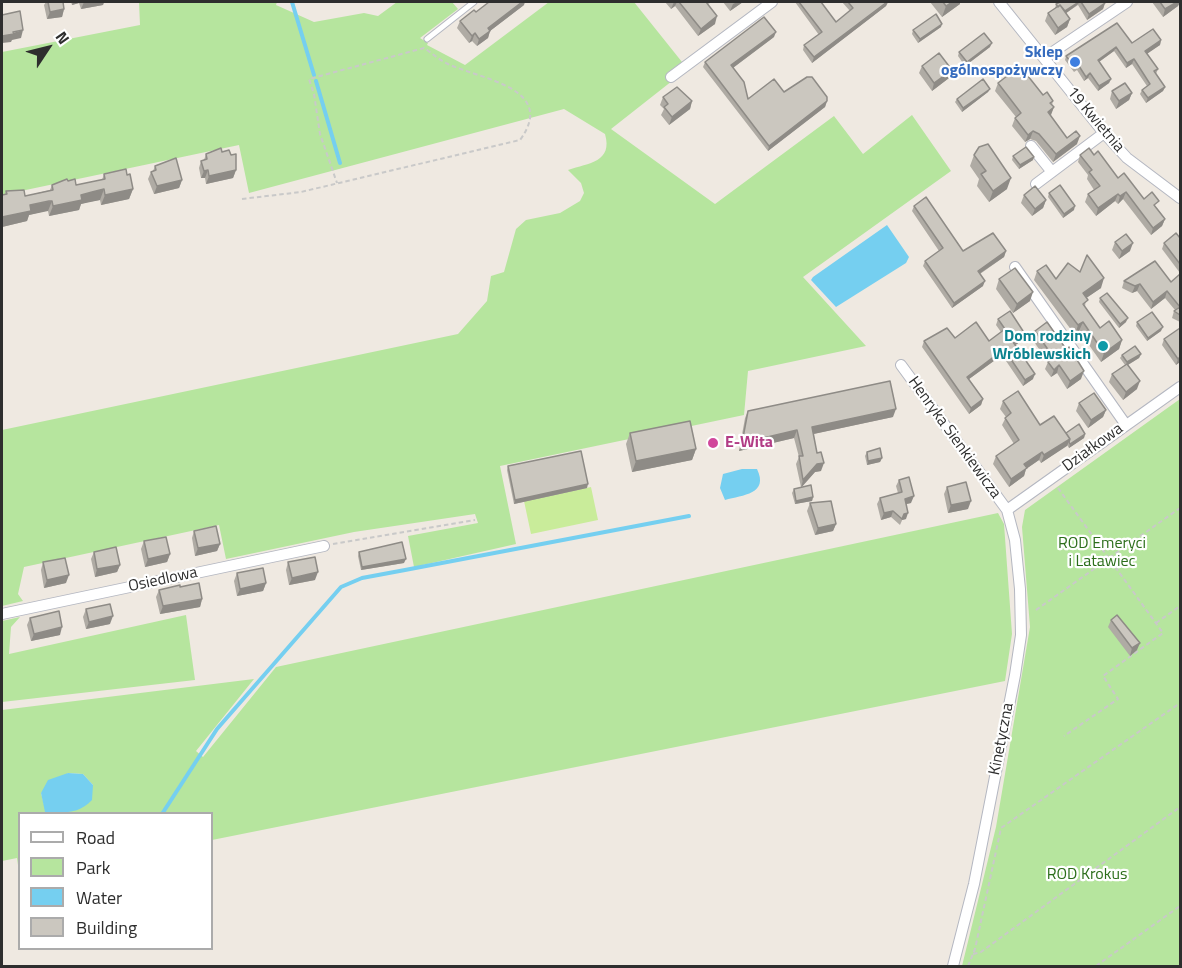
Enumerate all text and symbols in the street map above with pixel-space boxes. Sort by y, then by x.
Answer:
north arrow [18,18,78,78]
text: N [50,26,76,49]
place label: Sklep ogólnospożywczy [941,43,1063,81]
marker: Sklep ogólnospożywczy [1068,55,1082,69]
street label: 19 Kwietnia [1062,83,1128,157]
place label: Dom rodziny Wróblewskich [992,327,1091,365]
marker: Dom rodziny Wróblewskich [1096,339,1110,353]
street label: Henryka Sienkiewicza [903,373,1005,503]
street label: Działkowa [1059,420,1127,476]
place label: E-Wita [725,433,773,453]
marker: E-Wita [706,436,720,450]
park label: ROD Emeryci i Latawiec [1058,534,1146,572]
street label: Osiedlowa [127,563,199,597]
street label: Kinetyczna [986,701,1018,777]
legend [18,812,213,950]
text: Road [76,824,115,851]
text: Park [76,854,110,881]
park label: ROD Krokus [1047,865,1127,885]
text: Water [76,884,122,911]
text: Building [76,914,137,941]

